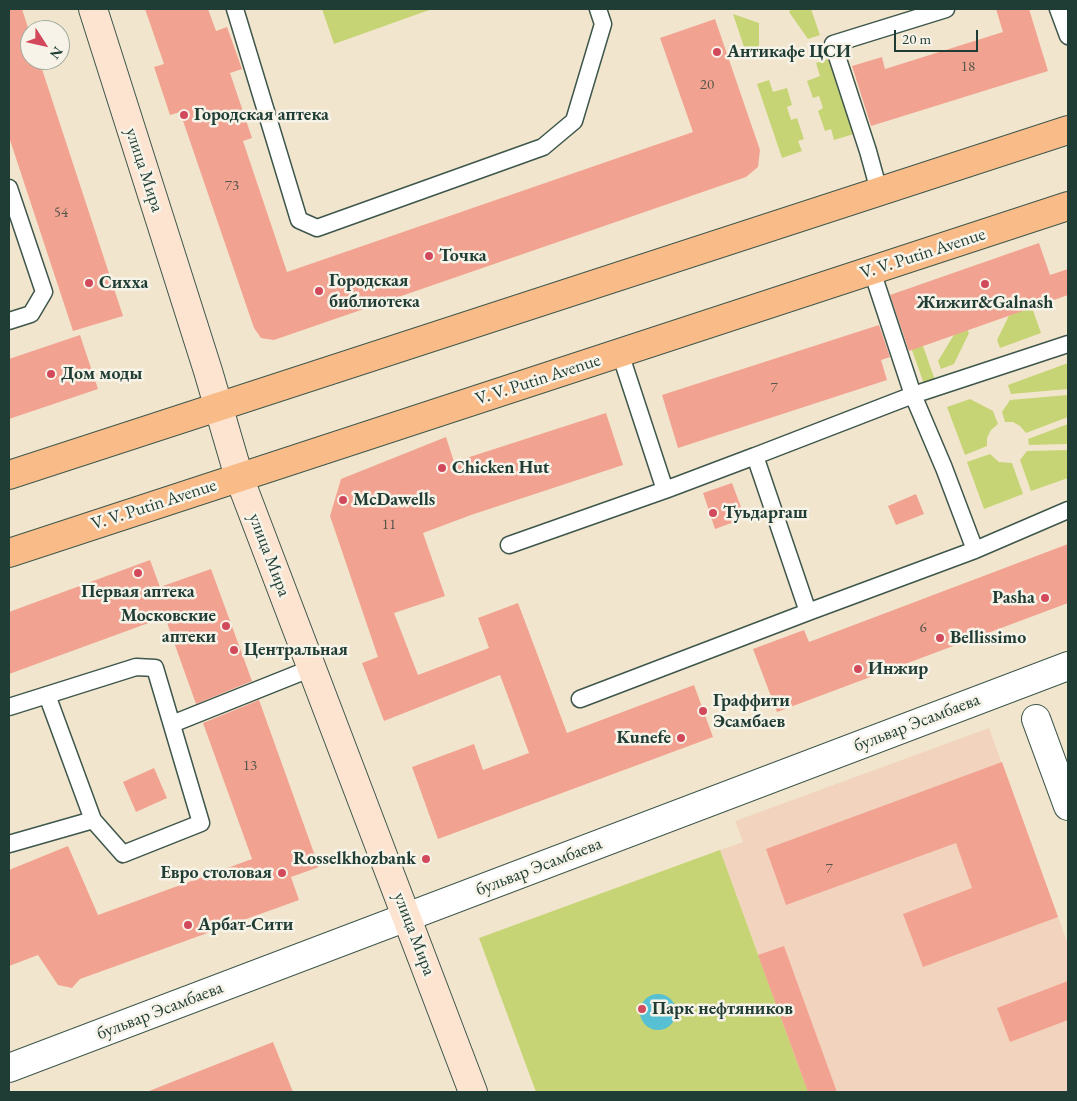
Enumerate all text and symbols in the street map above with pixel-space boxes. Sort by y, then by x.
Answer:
north arrow [20,20,70,70]
scale bar [897,20,981,52]
text: 20 m [902,29,931,48]
place label: Антикафе ЦСИ [727,41,851,63]
text: N [46,43,67,63]
marker: Антикафе ЦСИ [711,46,723,58]
house number: 18 [961,58,975,76]
house number: 20 [700,76,714,94]
place label: Городская аптека [194,104,329,126]
marker: Городская аптека [178,109,190,121]
street label: улица Мира [120,125,168,215]
house number: 73 [225,177,239,195]
house number: 54 [54,204,68,222]
street label: V. V. Putin Avenue [858,224,988,284]
place label: Точка [439,245,487,267]
marker: Точка [423,250,435,262]
place label: Городская библиотека [329,270,420,312]
place label: Сихха [99,272,148,294]
marker: Сихха [83,277,95,289]
marker: Жижиг&Galnash [979,278,991,290]
marker: Городская библиотека [313,285,325,297]
place label: Жижиг&Galnash [917,292,1053,314]
street label: V. V. Putin Avenue [473,350,603,410]
place label: Дом моды [61,363,142,385]
marker: Дом моды [45,368,57,380]
house number: 7 [770,379,778,397]
place label: Chicken Hut [452,457,550,479]
marker: Chicken Hut [436,462,448,474]
street label: V. V. Putin Avenue [89,475,219,535]
place label: McDawells [353,489,435,511]
marker: McDawells [337,494,349,506]
place label: Туьдаргаш [723,502,807,524]
marker: Туьдаргаш [707,507,719,519]
street label: улица Мира [243,510,295,600]
house number: 11 [382,516,396,534]
marker: Первая аптека [132,567,144,579]
place label: Первая аптека [81,581,195,603]
place label: Pasha [992,587,1035,609]
marker: Pasha [1039,592,1051,604]
place label: Московские аптеки [121,605,216,648]
house number: 6 [919,619,927,637]
marker: Московские аптеки [220,620,232,632]
place label: Bellissimo [950,627,1026,649]
marker: Bellissimo [934,632,946,644]
place label: Центральная [244,639,348,661]
marker: Центральная [228,644,240,656]
place label: Инжир [868,658,928,680]
marker: Инжир [852,663,864,675]
street label: бульвар Эсамбаева [851,689,983,757]
place label: Граффити Эсамбаев [713,690,790,732]
marker: Граффити Эсамбаев [697,705,709,717]
place label: Kunefe [617,727,671,749]
marker: Kunefe [675,732,687,744]
house number: 13 [243,757,257,775]
street label: бульвар Эсамбаева [473,833,605,901]
place label: Rosselkhozbank [293,848,416,870]
marker: Rosselkhozbank [420,853,432,865]
house number: 7 [825,860,833,878]
place label: Евро столовая [160,862,272,884]
marker: Евро столовая [276,867,288,879]
street label: улица Мира [388,889,440,979]
place label: Арбат-Сити [198,914,293,936]
marker: Арбат-Сити [182,919,194,931]
street label: бульвар Эсамбаева [94,977,226,1045]
place label: Парк нефтяников [652,998,793,1020]
marker: Парк нефтяников [636,1003,648,1015]

